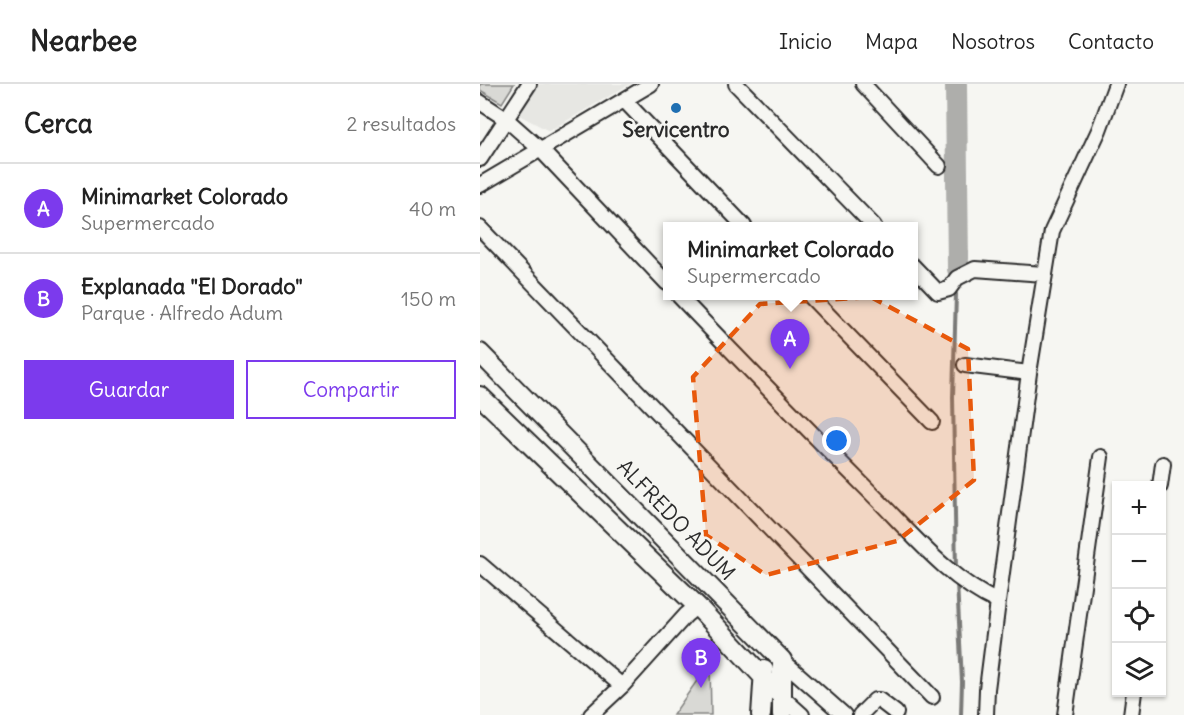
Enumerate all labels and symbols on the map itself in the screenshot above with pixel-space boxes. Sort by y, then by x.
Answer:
marker: Servicentro [669,101,683,115]
place label: Servicentro [622,116,730,143]
pin: A [770,320,810,369]
your location [822,426,851,455]
street label: ALFREDO ADUM [612,453,741,586]
pin: B [682,638,720,688]

